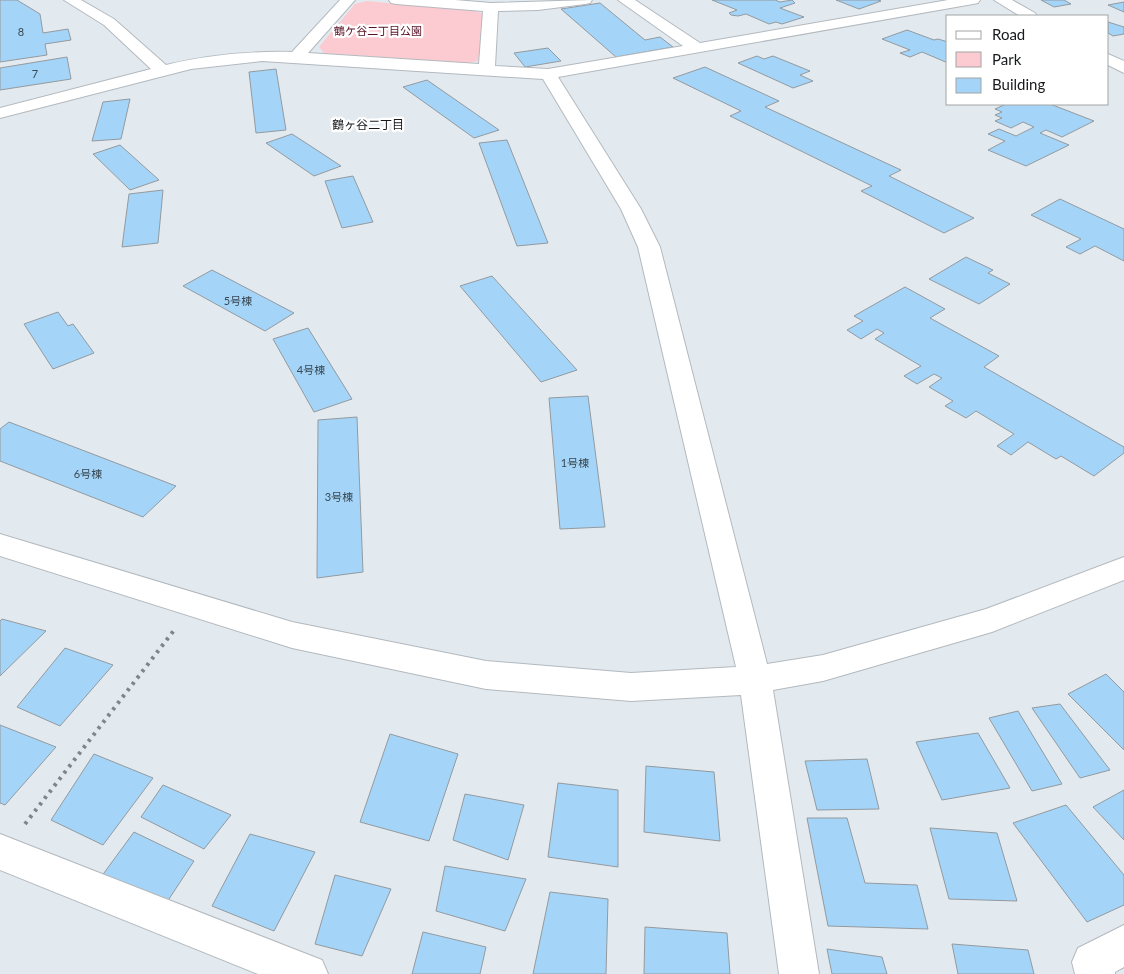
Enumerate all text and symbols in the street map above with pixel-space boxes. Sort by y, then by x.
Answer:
legend [946,15,1109,105]
park label: 鶴ケ谷二丁目公園 [334,24,422,37]
house number: 8 [18,25,24,38]
text: Road [992,25,1025,43]
text: Park [992,50,1022,68]
house number: 7 [32,67,38,80]
text: Building [992,75,1045,93]
district label: 鶴ヶ谷二丁目 [332,117,404,132]
house number: 5号棟 [224,294,252,307]
house number: 4号棟 [297,363,325,376]
house number: 1号棟 [561,456,589,469]
house number: 6号棟 [74,467,102,480]
house number: 3号棟 [325,490,353,503]

